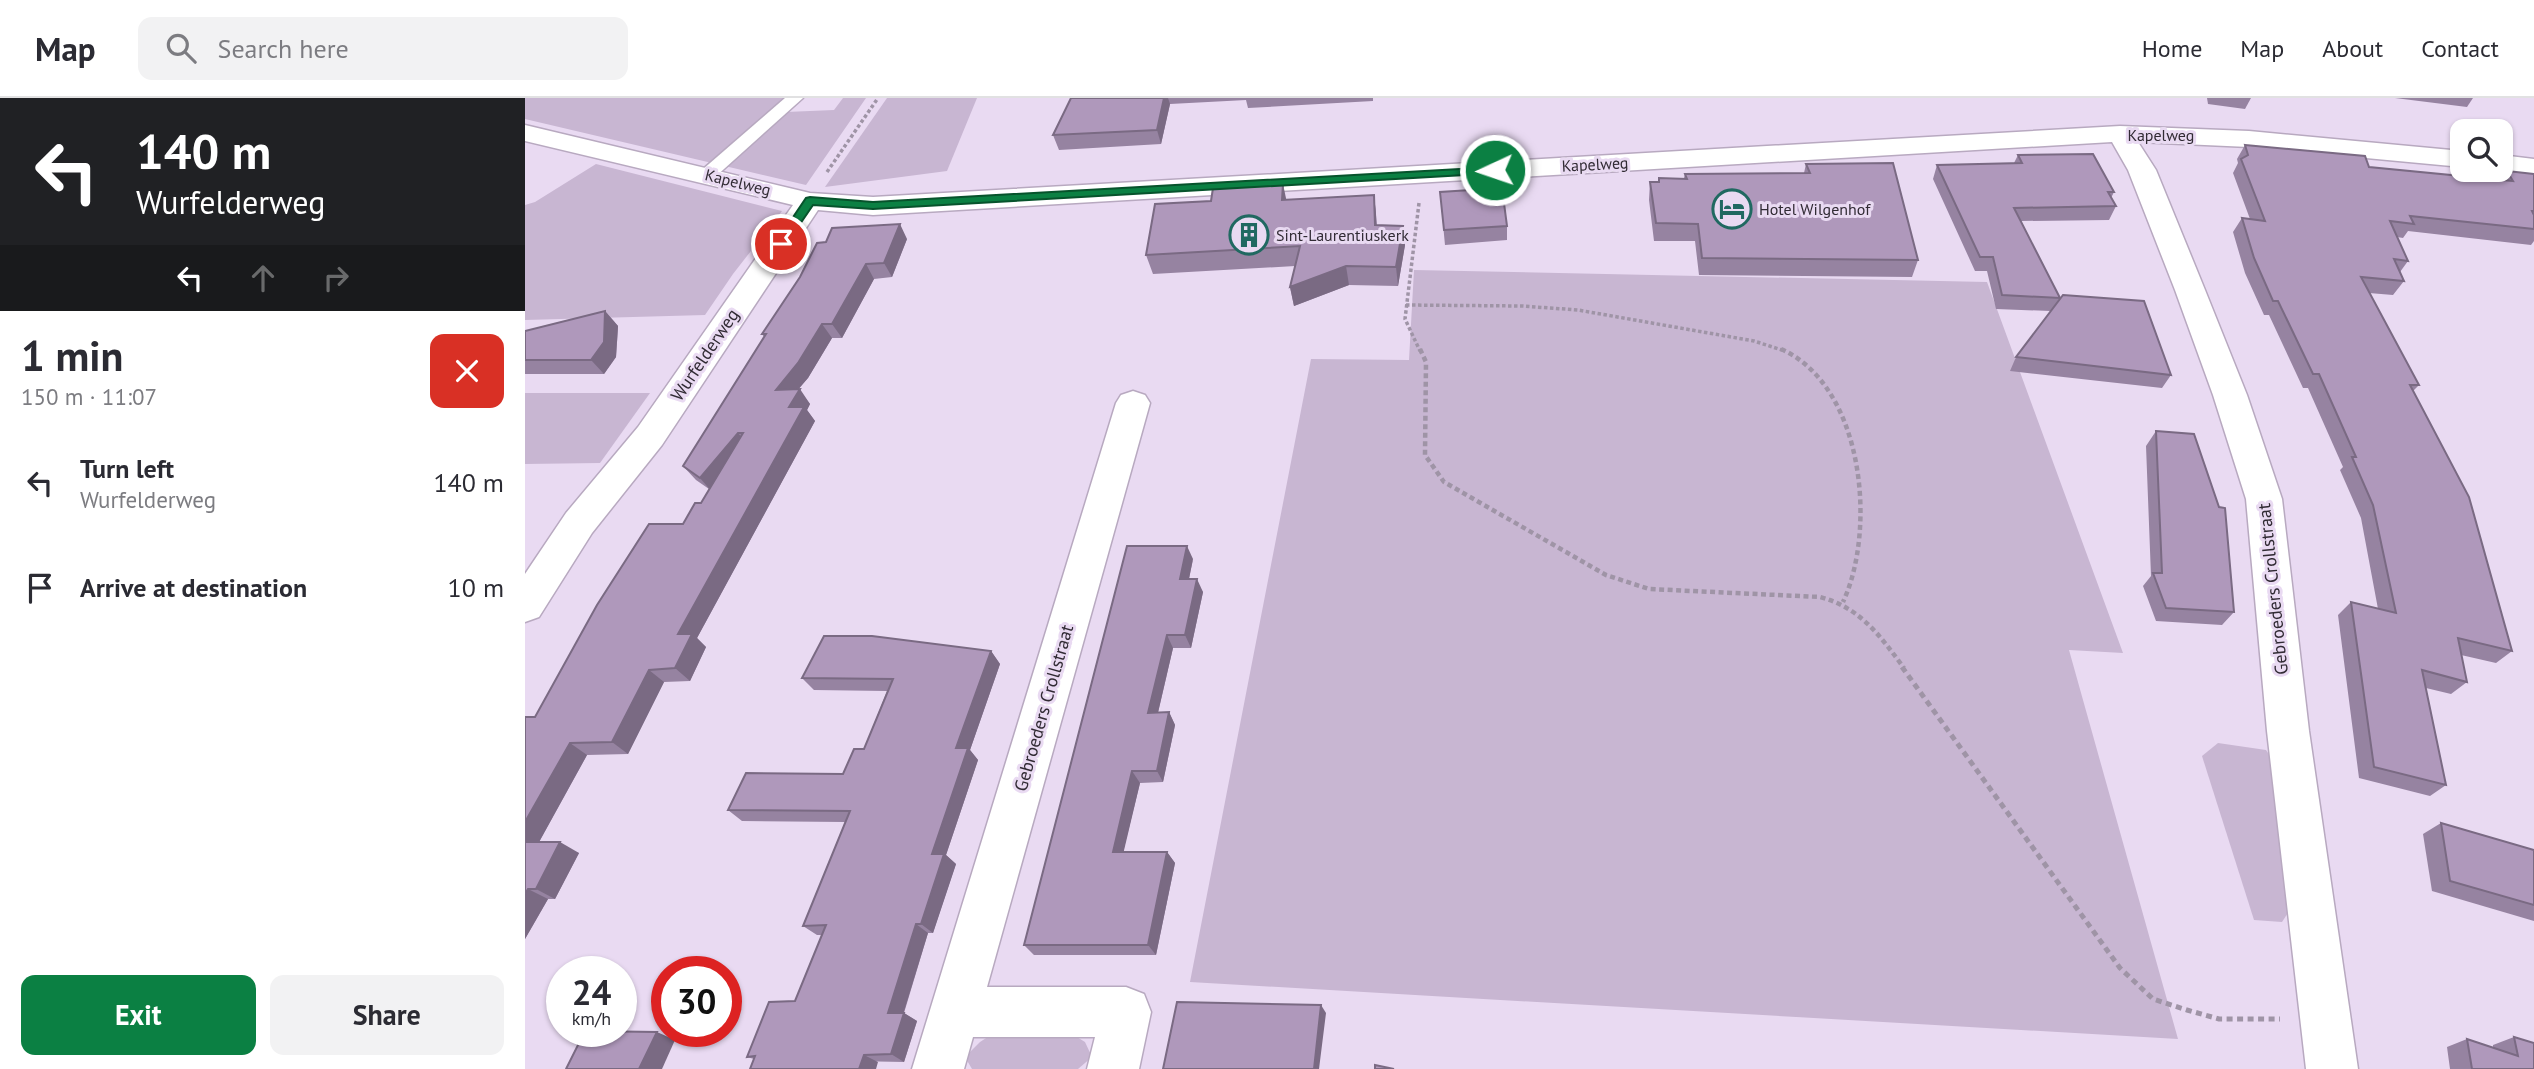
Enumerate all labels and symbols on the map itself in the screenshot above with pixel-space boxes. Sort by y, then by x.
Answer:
street label: Kapelweg [2128,125,2194,145]
position arrow [1458,133,1532,207]
street label: Kapelweg [1561,152,1629,176]
street label: Kapelweg [703,164,773,200]
hotel icon: Hotel Wilgenhof [1711,188,1753,230]
place label: Hotel Wilgenhof [1759,199,1871,219]
pin [751,214,811,274]
building icon: Sint-Laurentiuskerk [1228,214,1270,256]
place label: Sint-Laurentiuskerk [1276,225,1409,245]
street label: Wurfelderweg [665,304,744,405]
street label: Gebroeders Crollstraat [2252,502,2293,676]
street label: Gebroeders Crollstraat [1009,622,1078,794]
speed limit sign: 30 [651,956,742,1047]

